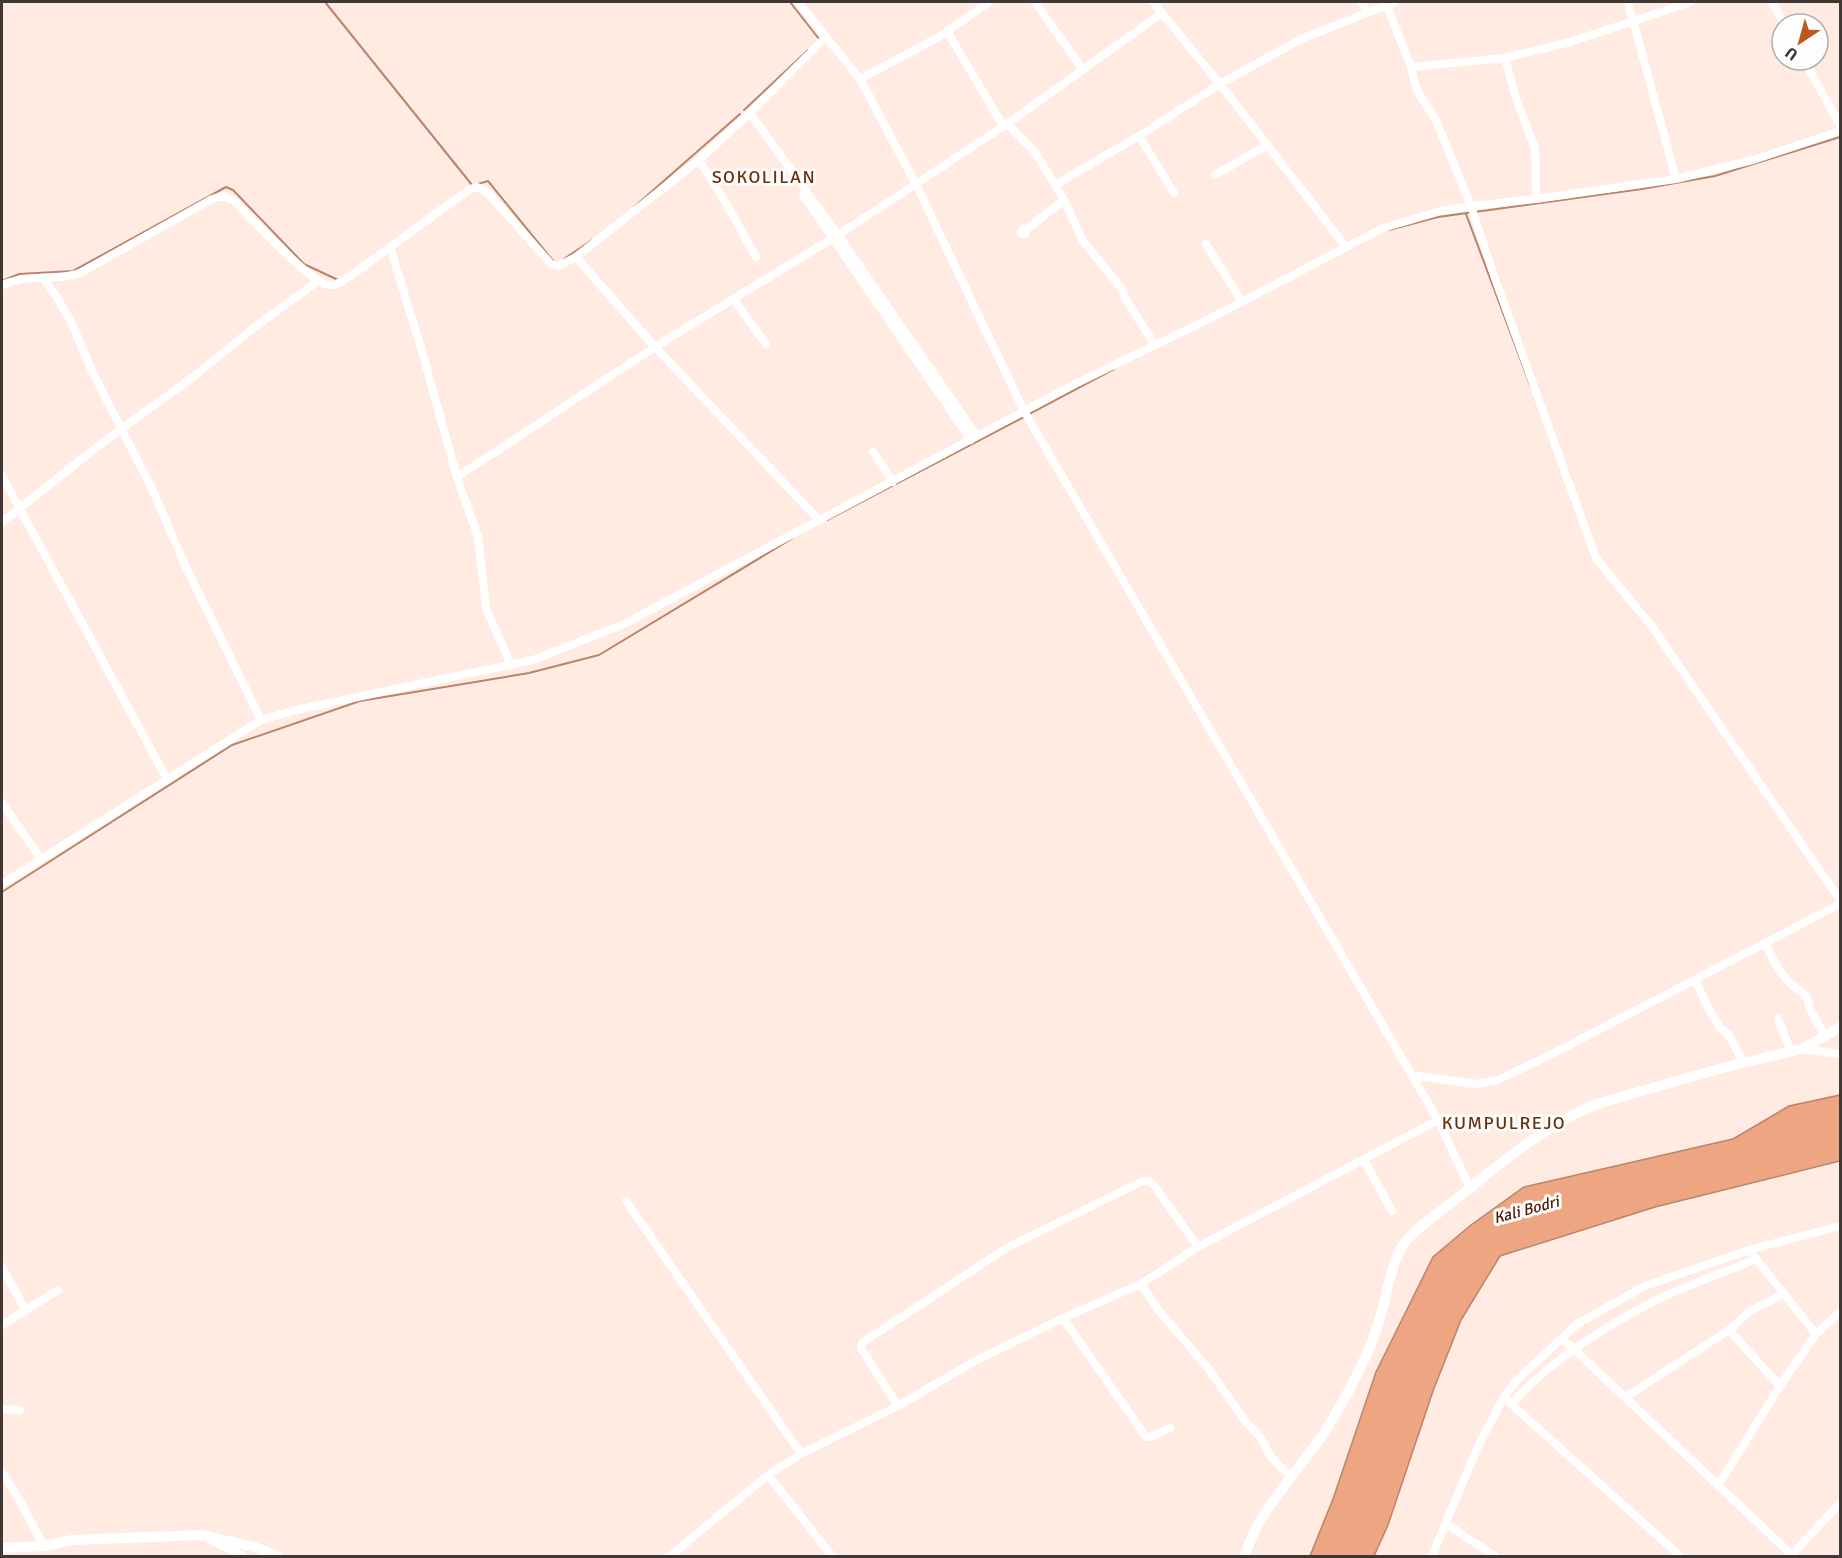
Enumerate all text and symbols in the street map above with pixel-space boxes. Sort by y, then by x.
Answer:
north arrow [1770,12,1830,72]
text: U [1782,42,1802,65]
district label: SOKOLILAN [712,166,816,188]
district label: KUMPULREJO [1442,1112,1566,1134]
water label: Kali Bodri [1491,1191,1563,1228]

